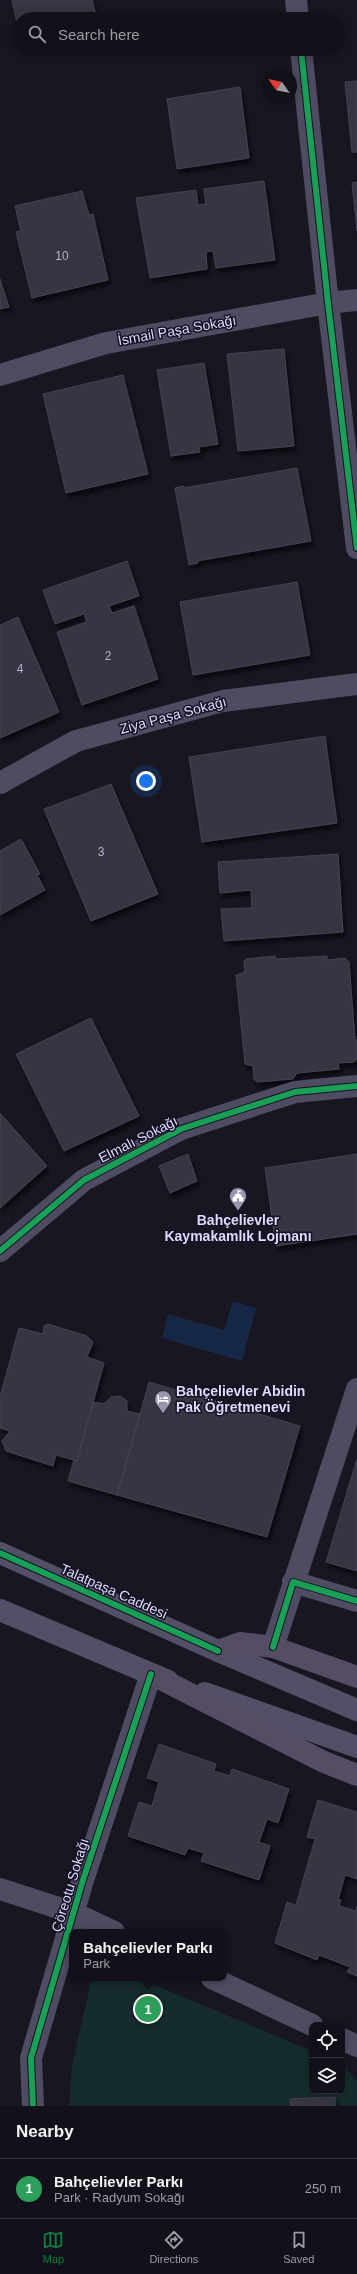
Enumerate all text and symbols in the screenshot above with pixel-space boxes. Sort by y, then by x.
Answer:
search box [12,12,345,56]
icon: search [26,23,48,45]
text: Search here [58,26,140,43]
north arrow [261,68,297,104]
house number: 10 [55,249,69,263]
street label: İsmail Paşa Sokağı [116,311,237,348]
house number: 2 [105,649,112,663]
house number: 4 [17,662,24,676]
street label: Ziya Paşa Sokağı [118,693,228,737]
your location [136,771,156,791]
house number: 3 [98,845,105,859]
street label: Elmalı Sokağı [96,1112,180,1166]
public building icon: Bahçelievler Kaymakamlık Lojmanı [228,1186,248,1211]
place label: Bahçelievler Kaymakamlık Lojmanı [164,1212,312,1244]
place label: Bahçelievler Abidin Pak Öğretmenevi [176,1383,305,1415]
hotel icon: Bahçelievler Abidin Pak Öğretmenevi [153,1389,173,1414]
street label: Talatpaşa Caddesi [58,1560,170,1622]
street label: Çöreotu Sokağı [48,1836,92,1934]
popup [69,1929,227,1981]
text: Bahçelievler Parkı [83,1939,213,1956]
text: Park [83,1956,110,1971]
pin: 1 [135,1994,161,2024]
map controls [309,2022,345,2094]
button: locate [309,2022,345,2058]
button: layers [309,2058,345,2094]
text: Nearby [16,2122,74,2141]
text: Bahçelievler Parkı [54,2173,183,2190]
text: 1 [25,2181,33,2196]
text: 250 m [305,2181,341,2196]
text: Park · Radyum Sokağı [54,2190,185,2205]
tab: Map [42,2229,64,2265]
tab: Directions [149,2229,198,2265]
tab: Saved [283,2229,314,2265]

